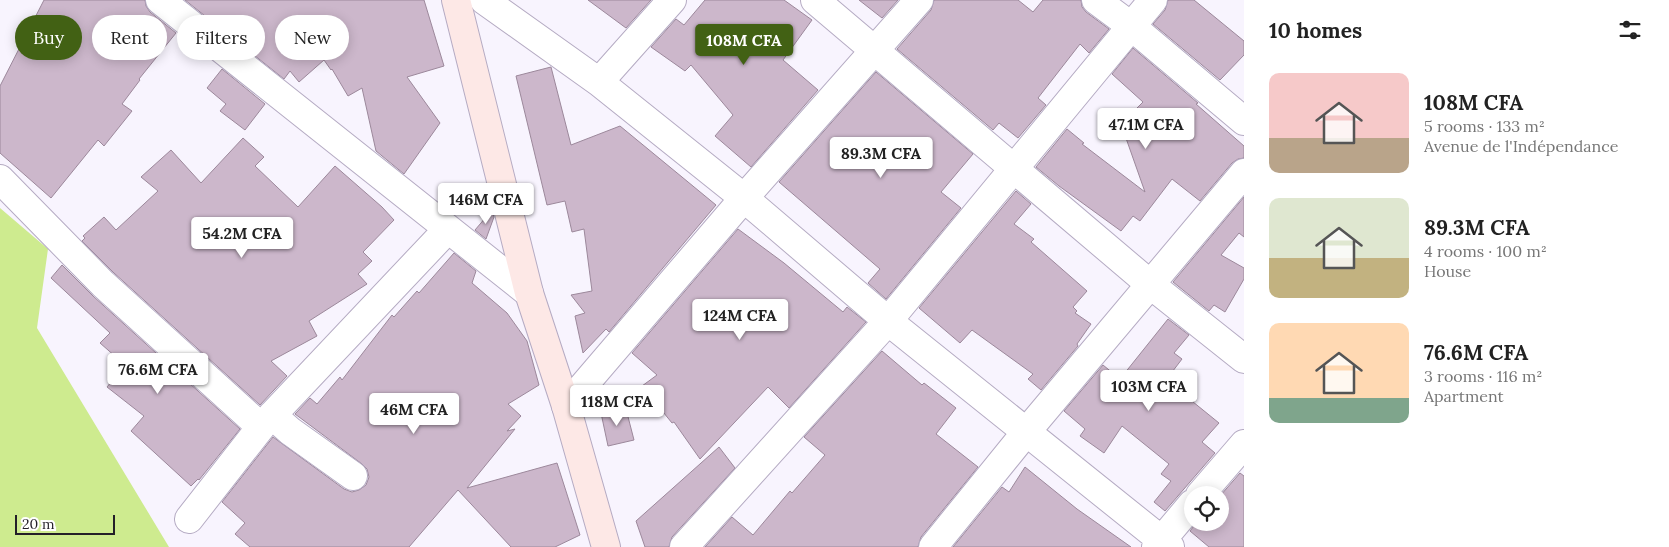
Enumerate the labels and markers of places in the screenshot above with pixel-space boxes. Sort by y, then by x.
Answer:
pin: 108M CFA [692,23,796,66]
pin: 47.1M CFA [1089,108,1203,150]
pin: 89.3M CFA [824,136,938,179]
pin: 146M CFA [434,182,538,225]
pin: 54.2M CFA [185,216,299,259]
pin: 124M CFA [688,298,792,341]
pin: 76.6M CFA [101,352,215,395]
pin: 103M CFA [1097,370,1201,412]
pin: 118M CFA [565,384,669,427]
pin: 46M CFA [368,392,460,435]

